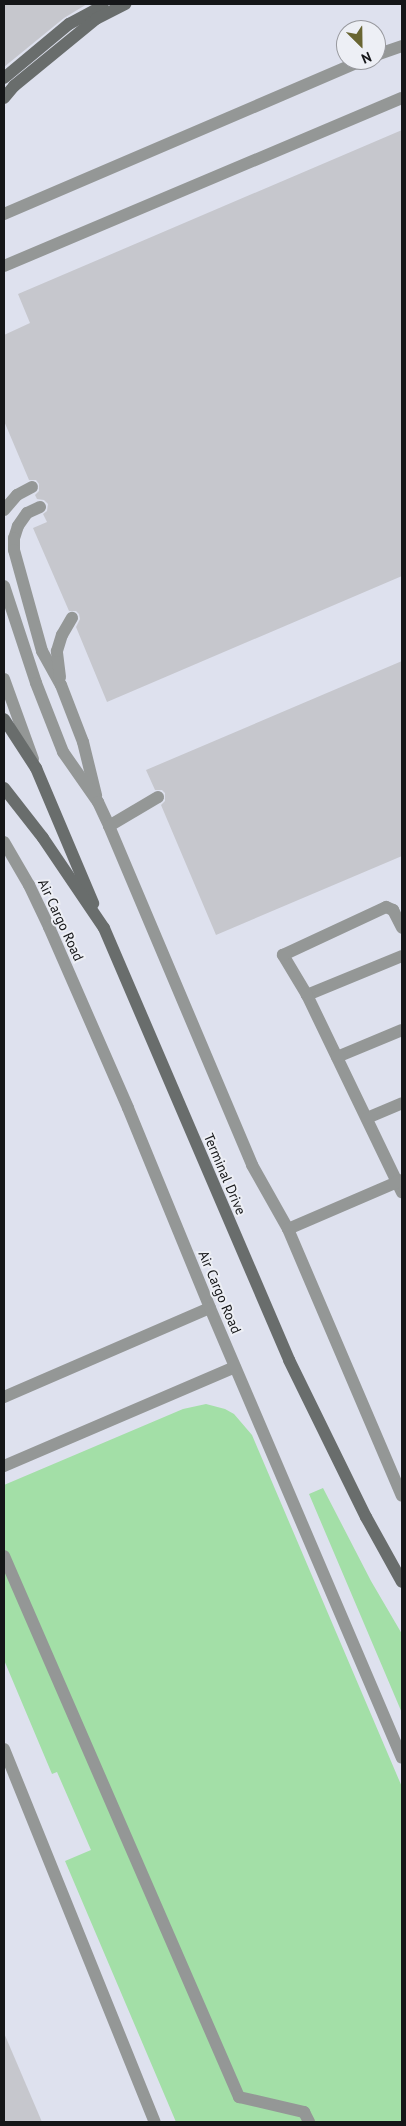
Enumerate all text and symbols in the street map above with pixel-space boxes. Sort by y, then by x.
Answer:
north arrow [336,20,386,70]
text: N [359,48,374,68]
street label: Air Cargo Road [35,876,87,964]
street label: Terminal Drive [200,1131,250,1217]
street label: Air Cargo Road [195,1248,245,1336]

